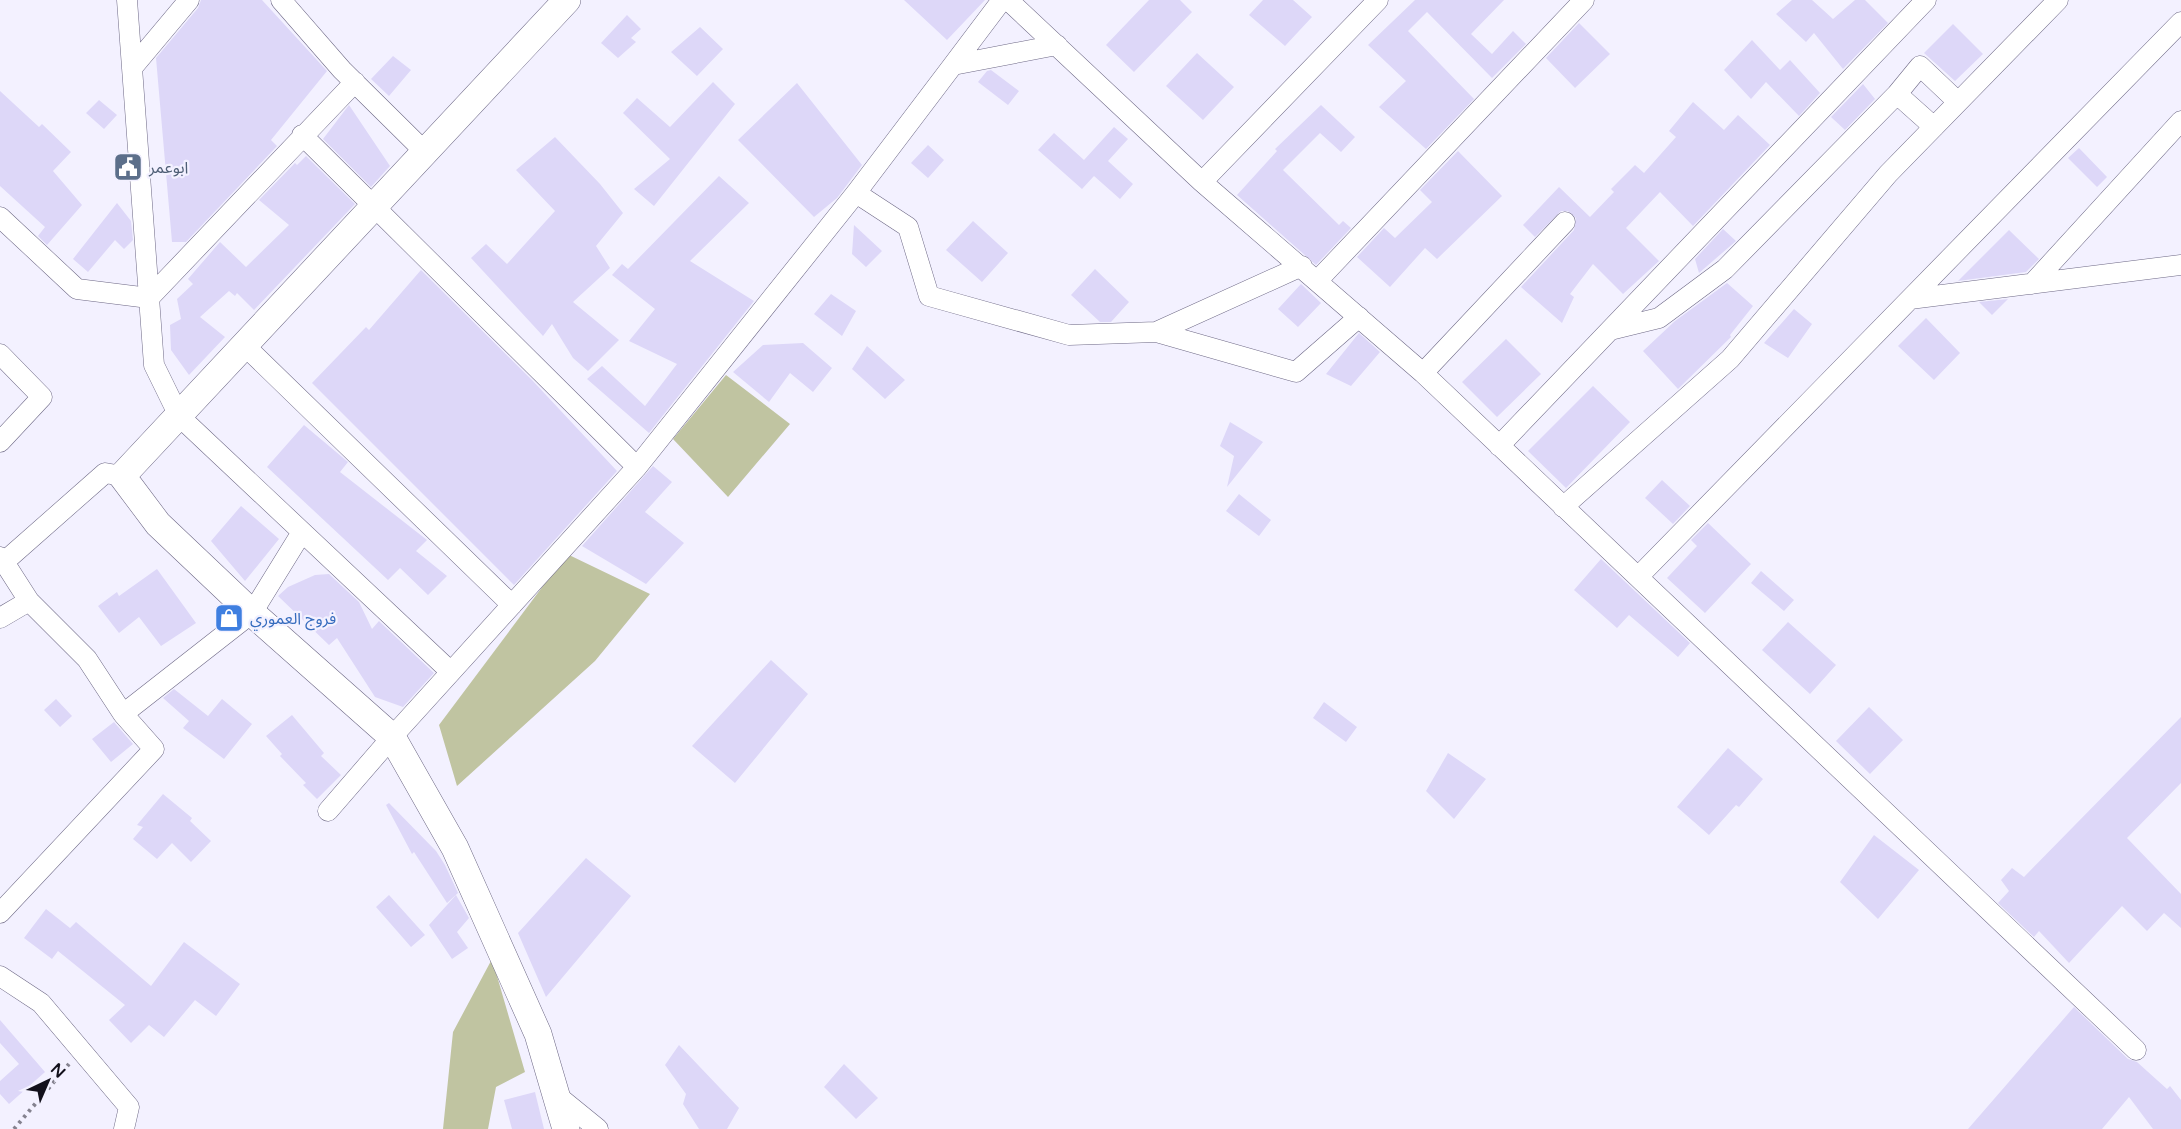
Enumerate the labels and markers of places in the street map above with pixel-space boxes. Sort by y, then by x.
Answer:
public building icon: ابوعمر [112,151,144,183]
place label: ابوعمر [148,158,188,178]
shop icon: فروج العموري [213,602,245,634]
place label: فروج العموري [250,609,336,631]

